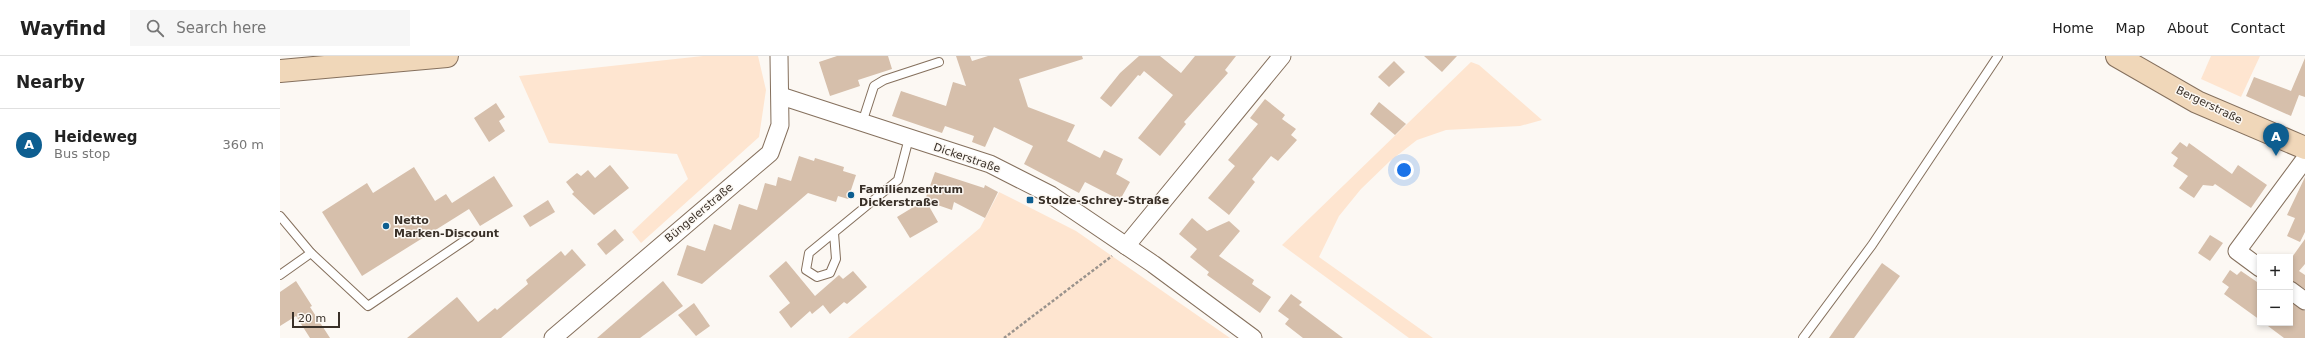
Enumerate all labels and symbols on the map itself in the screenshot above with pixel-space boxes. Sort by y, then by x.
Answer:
street label: Bergerstraße [2174,83,2244,127]
pin: A [2263,123,2289,156]
street label: Dickerstraße [932,140,1002,176]
your location [1394,160,1414,180]
street label: Büngelerstraße [662,181,736,245]
place label: Familienzentrum Dickerstraße [859,183,963,209]
marker: Familienzentrum Dickerstraße [846,190,856,200]
place label: Stolze-Schrey-Straße [1038,194,1169,207]
marker: Stolze-Schrey-Straße [1025,195,1035,205]
place label: Netto Marken-Discount [394,214,499,240]
marker: Netto Marken-Discount [381,221,391,231]
scale bar [292,310,340,329]

